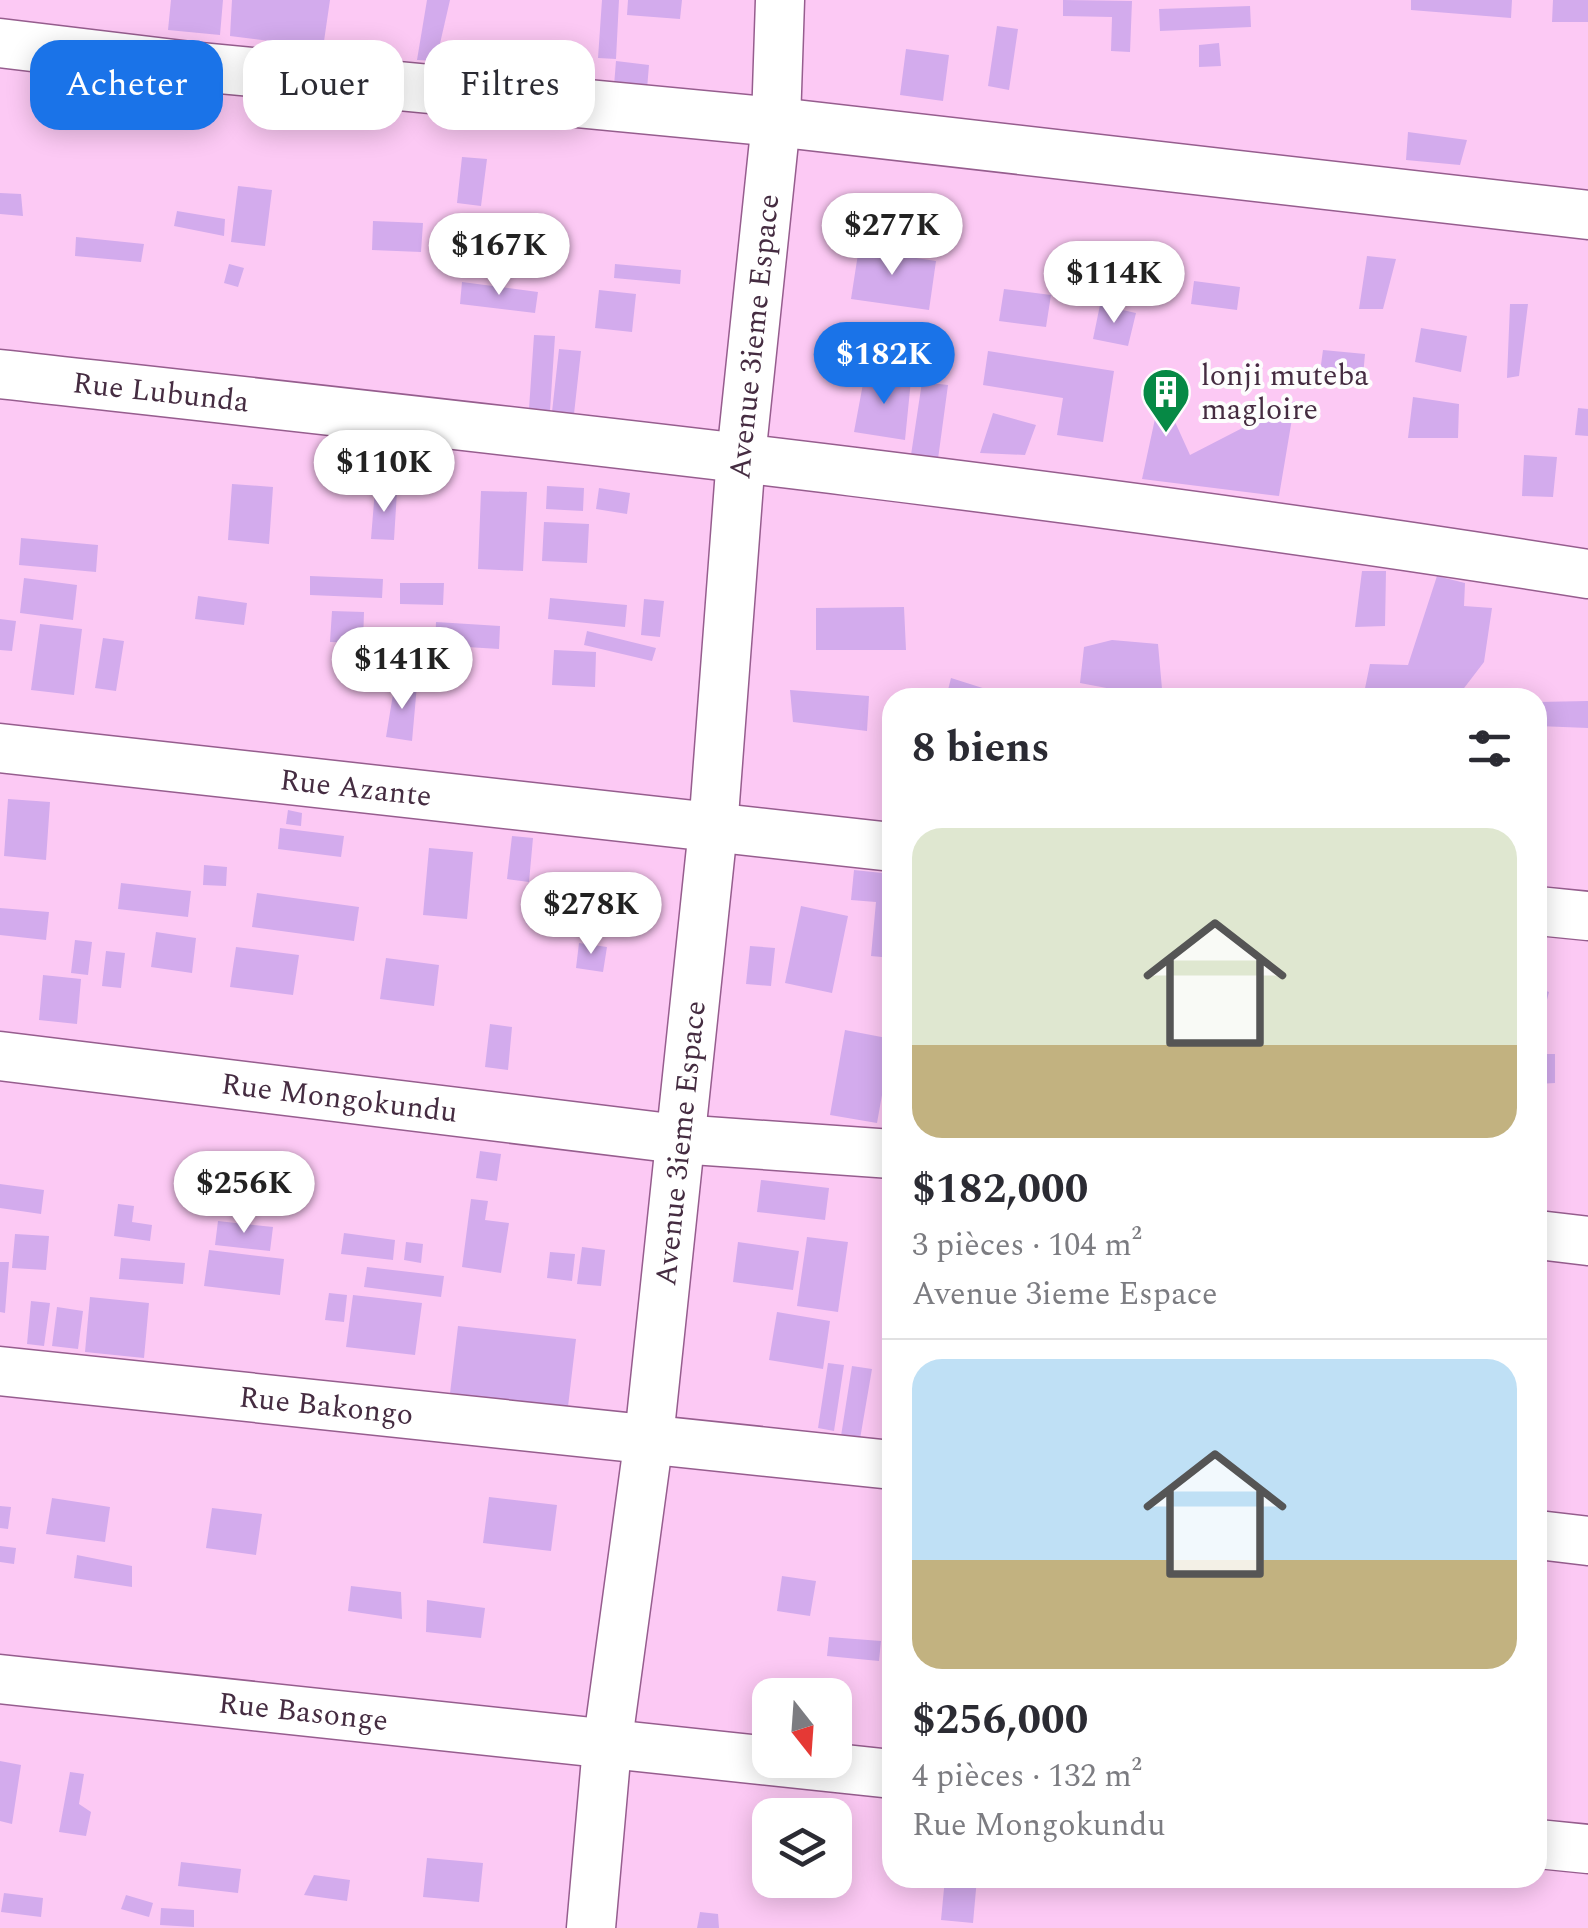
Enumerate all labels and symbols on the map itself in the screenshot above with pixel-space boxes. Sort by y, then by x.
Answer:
street label: Avenue 3ieme Espace [717,192,792,481]
pin: $277K [822,193,962,278]
pin: $167K [429,213,569,298]
pin: $114K [1044,241,1184,326]
pin: $182K [814,322,954,407]
place label: lonji muteba magloire [1201,353,1369,433]
street label: Rue Lubunda [70,360,252,426]
building icon: lonji muteba magloire [1140,366,1192,434]
pin: $110K [314,430,454,515]
pin: $141K [332,627,472,712]
street label: Rue Azante [277,757,434,820]
pin: $278K [521,872,661,957]
street label: Avenue 3ieme Espace [643,998,719,1288]
street label: Rue Mongokundu [219,1061,460,1136]
pin: $256K [174,1151,314,1236]
street label: Rue Bakongo [237,1374,415,1438]
north arrow [752,1678,852,1778]
street label: Rue Basonge [216,1680,390,1744]

